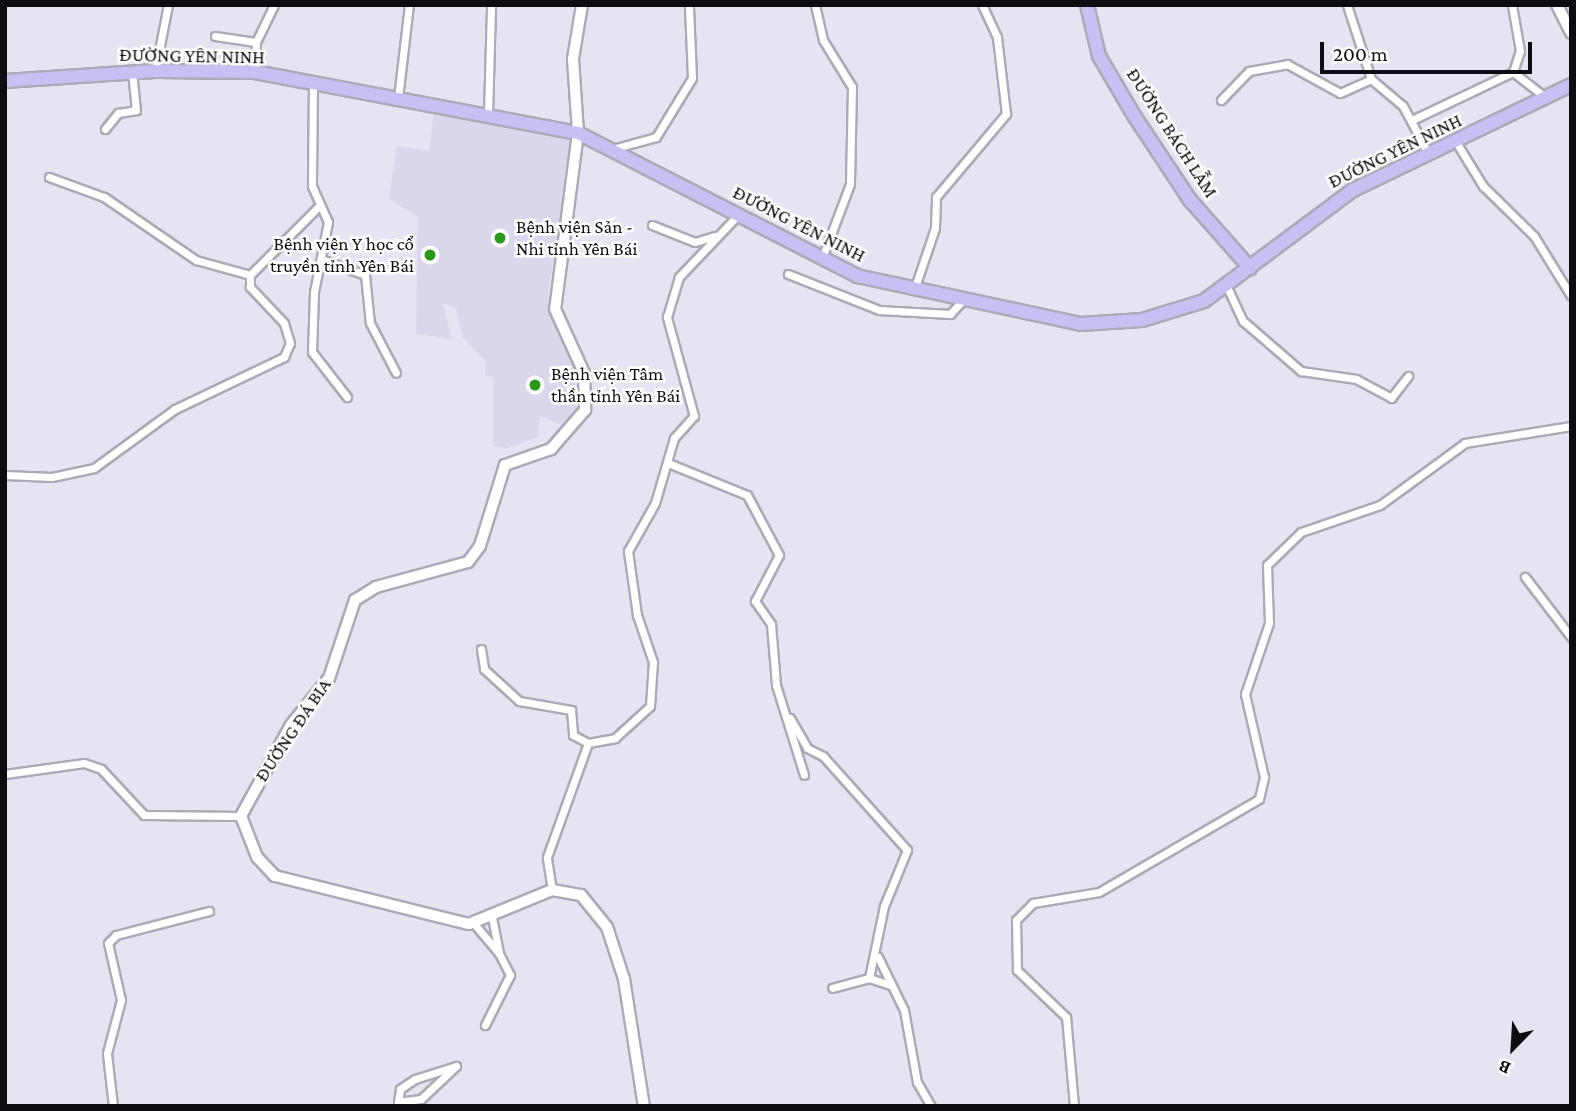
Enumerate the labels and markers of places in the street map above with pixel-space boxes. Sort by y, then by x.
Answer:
place label: Bệnh viện Sản - Nhi tỉnh Yên Bái [516,216,638,260]
marker: Bệnh viện Sản - Nhi tỉnh Yên Bái [490,228,510,248]
place label: Bệnh viện Y học cổ truyền tỉnh Yên Bái [270,233,414,277]
marker: Bệnh viện Y học cổ truyền tỉnh Yên Bái [420,245,440,265]
place label: Bệnh viện Tâm thần tỉnh Yên Bái [551,363,680,407]
marker: Bệnh viện Tâm thần tỉnh Yên Bái [525,375,545,395]

